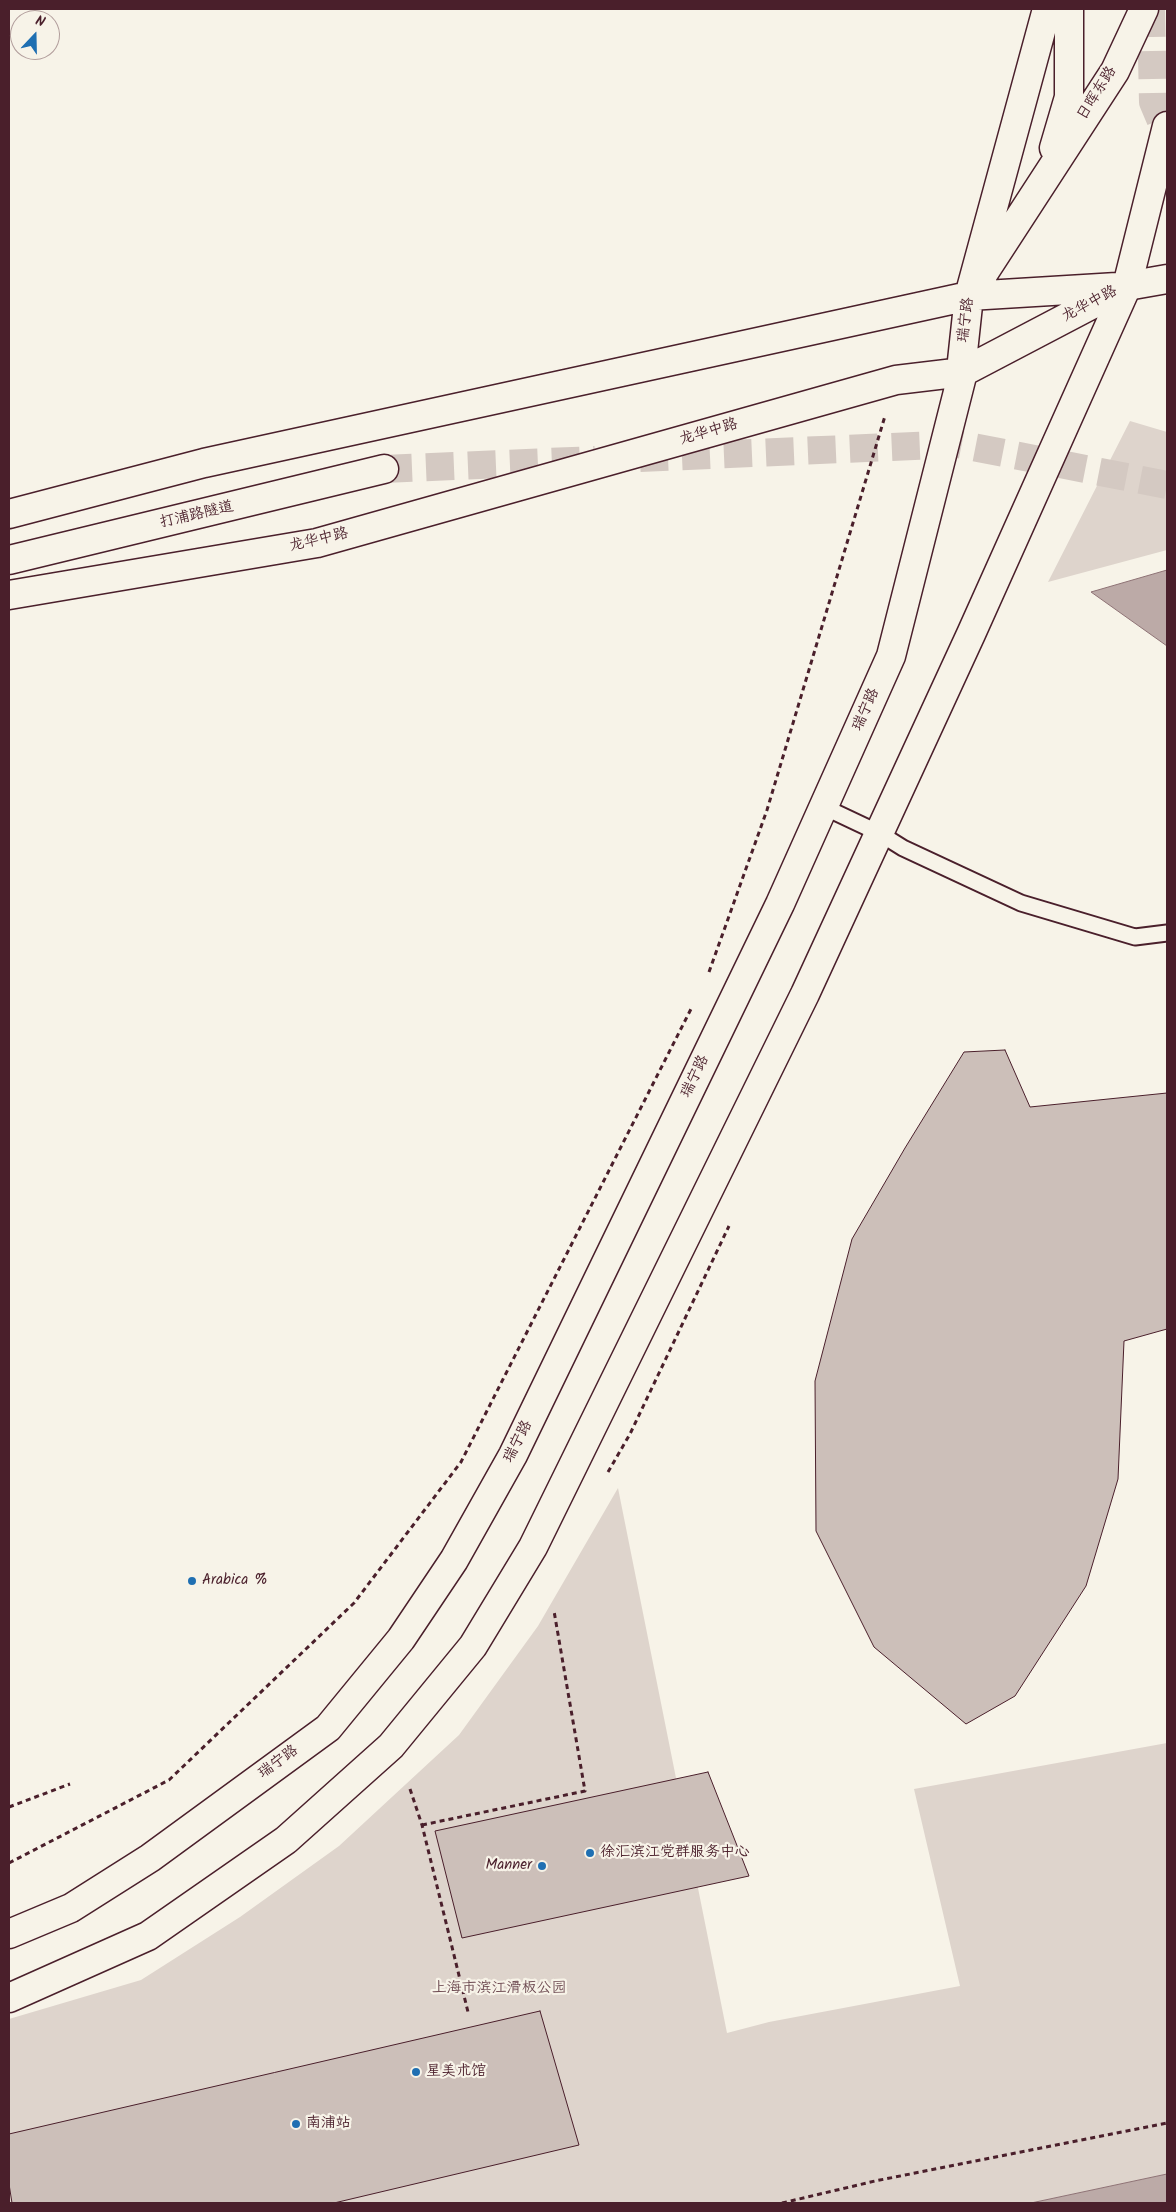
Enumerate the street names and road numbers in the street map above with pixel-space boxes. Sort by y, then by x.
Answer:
street label: 日晖东路 [1074,64,1122,124]
street label: 龙华中路 [1059,283,1121,327]
street label: 瑞宁路 [955,297,979,343]
street label: 龙华中路 [678,416,740,450]
street label: 打浦路隧道 [158,499,236,533]
street label: 龙华中路 [288,525,350,557]
street label: 瑞宁路 [850,686,884,734]
street label: 瑞宁路 [678,1053,714,1101]
street label: 瑞宁路 [501,1418,537,1466]
street label: 瑞宁路 [256,1742,302,1784]

